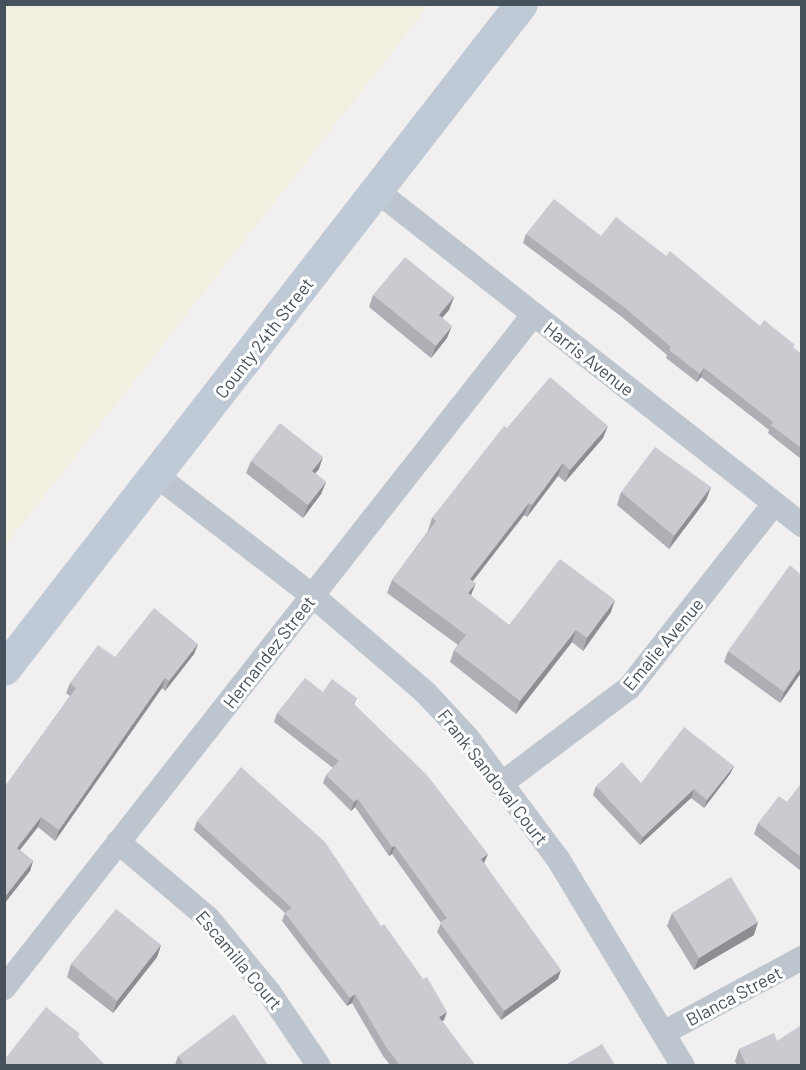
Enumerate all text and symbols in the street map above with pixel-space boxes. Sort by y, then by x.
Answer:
street label: County 24th Street [210,273,318,403]
street label: Harris Avenue [540,317,638,401]
street label: Hernandez Street [218,592,320,712]
street label: Emalie Avenue [618,593,708,695]
street label: Frank Sandoval Court [434,705,552,849]
street label: Escamilla Court [191,906,287,1014]
street label: Blanca Street [682,962,786,1030]

